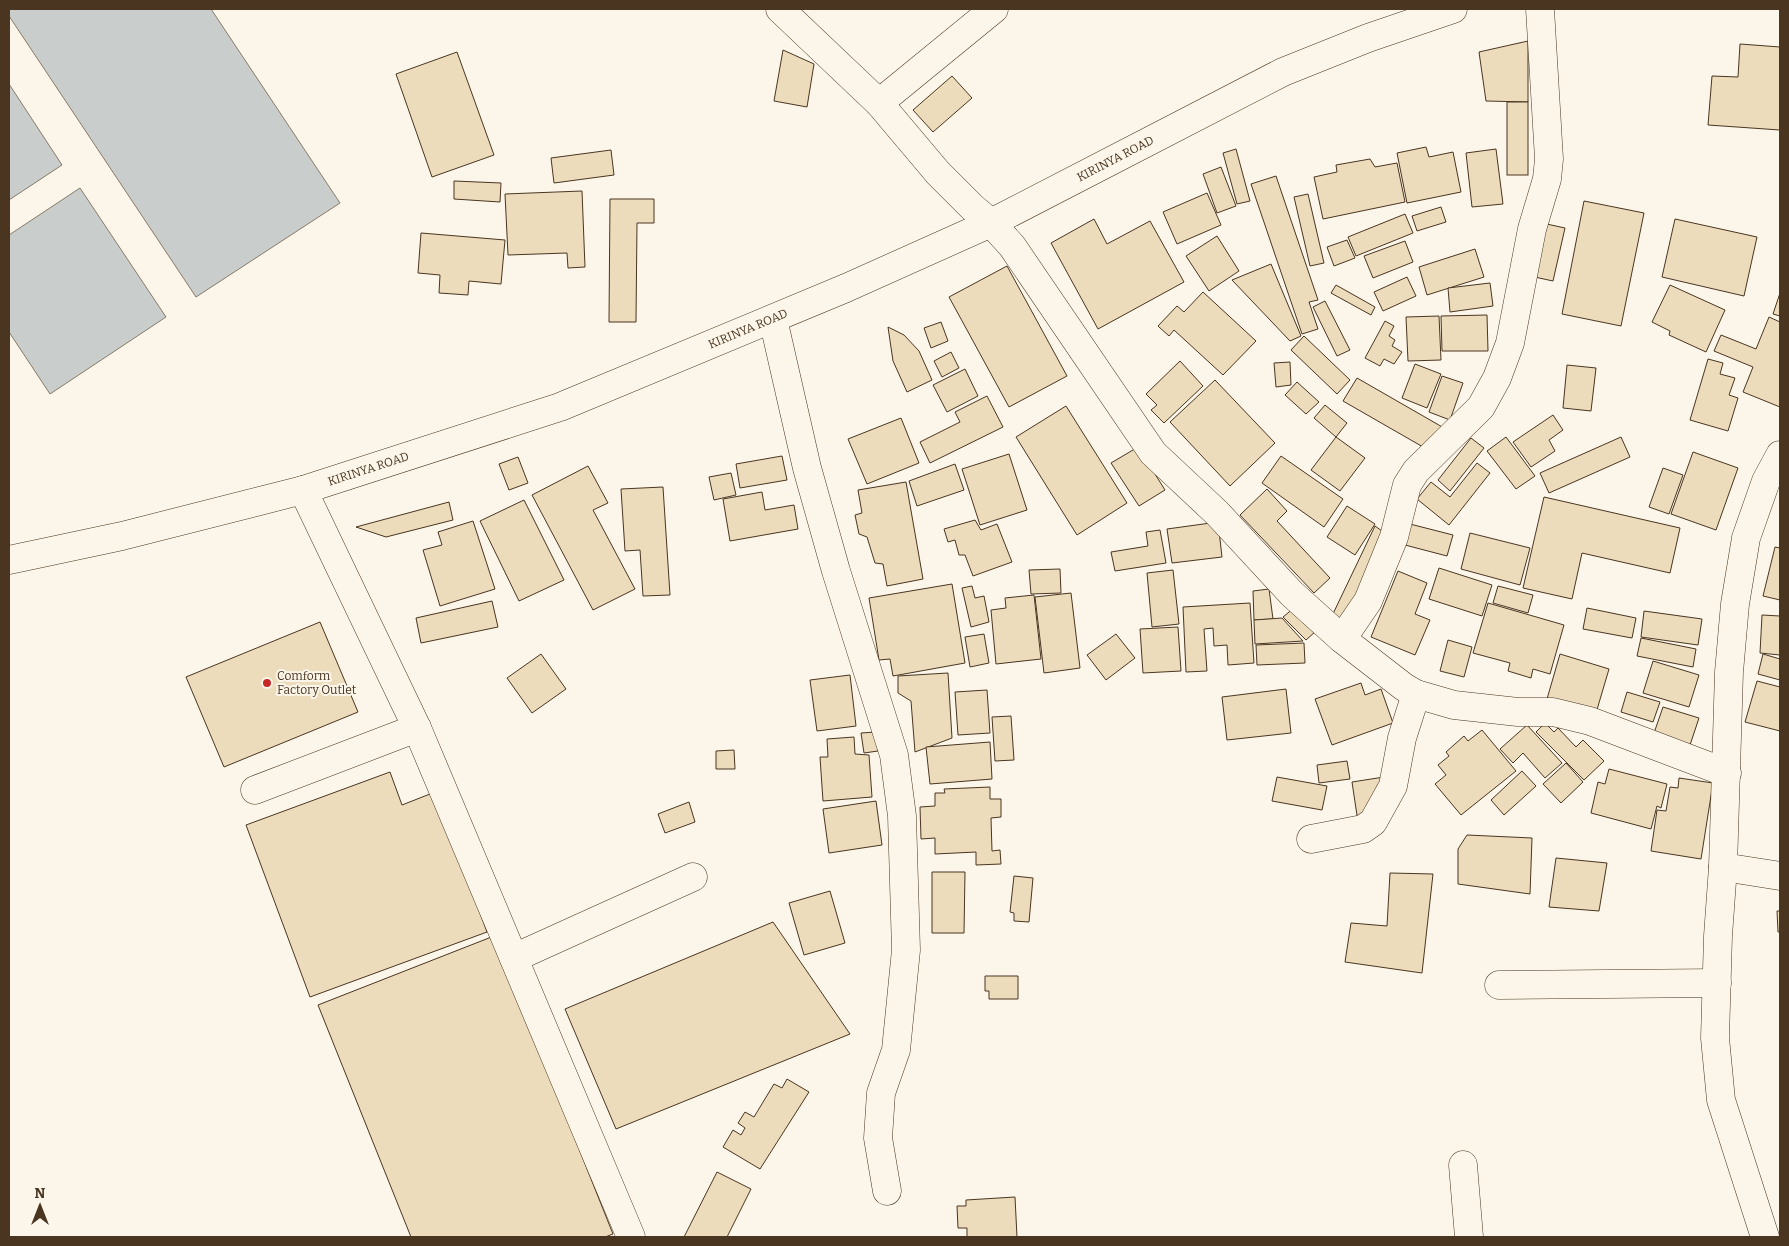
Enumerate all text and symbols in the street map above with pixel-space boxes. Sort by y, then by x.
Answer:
street label: KIRINYA ROAD [1075,133,1156,184]
street label: KIRINYA ROAD [706,306,790,351]
street label: KIRINYA ROAD [326,449,411,489]
place label: Comform Factory Outlet [277,669,357,697]
marker: Comform Factory Outlet [261,677,273,689]
north arrow [15,1181,65,1231]
text: N [35,1185,46,1202]

